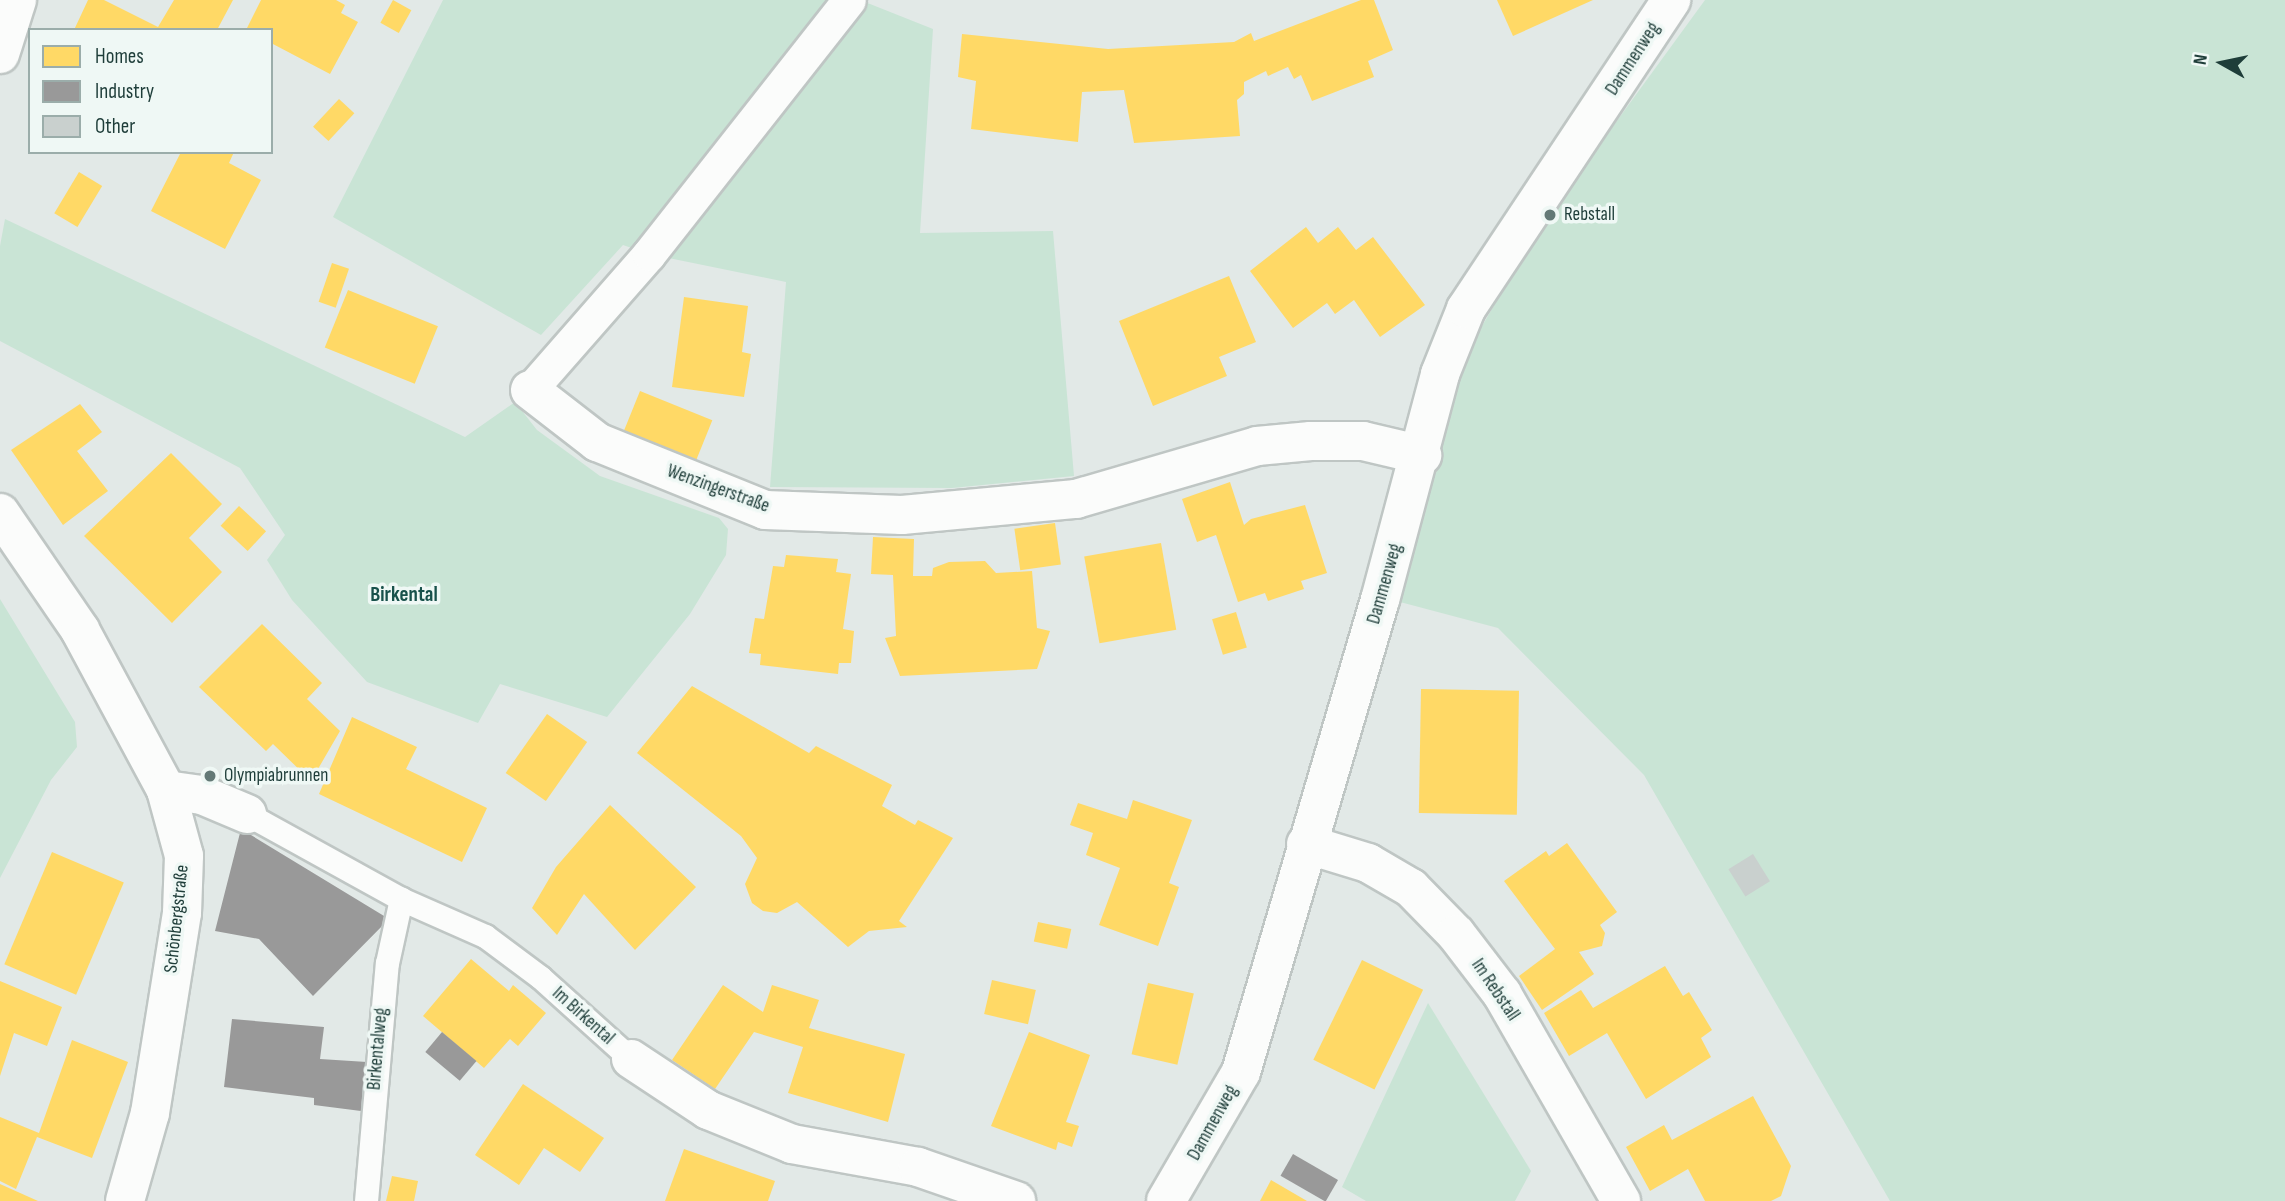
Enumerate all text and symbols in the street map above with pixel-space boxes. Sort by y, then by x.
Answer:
street label: Dammenweg [1601,18,1665,100]
legend [28,28,273,154]
north arrow [2187,28,2257,98]
text: Homes [95,44,144,69]
text: N [2189,53,2213,66]
text: Industry [95,79,154,104]
text: Other [95,114,135,139]
place label: Rebstall [1564,204,1615,226]
marker: Rebstall [1542,207,1558,223]
street label: Wenzingerstraße [664,460,772,518]
street label: Dammenweg [1363,541,1407,627]
district label: Birkental [370,582,438,608]
place label: Olympiabrunnen [224,765,328,787]
marker: Olympiabrunnen [202,768,218,784]
street label: Schönbergstraße [160,864,194,974]
street label: Im Rebstall [1466,955,1524,1025]
street label: Im Birkental [547,982,619,1050]
street label: Birkentalweg [363,1007,393,1091]
street label: Dammenweg [1183,1081,1243,1165]

